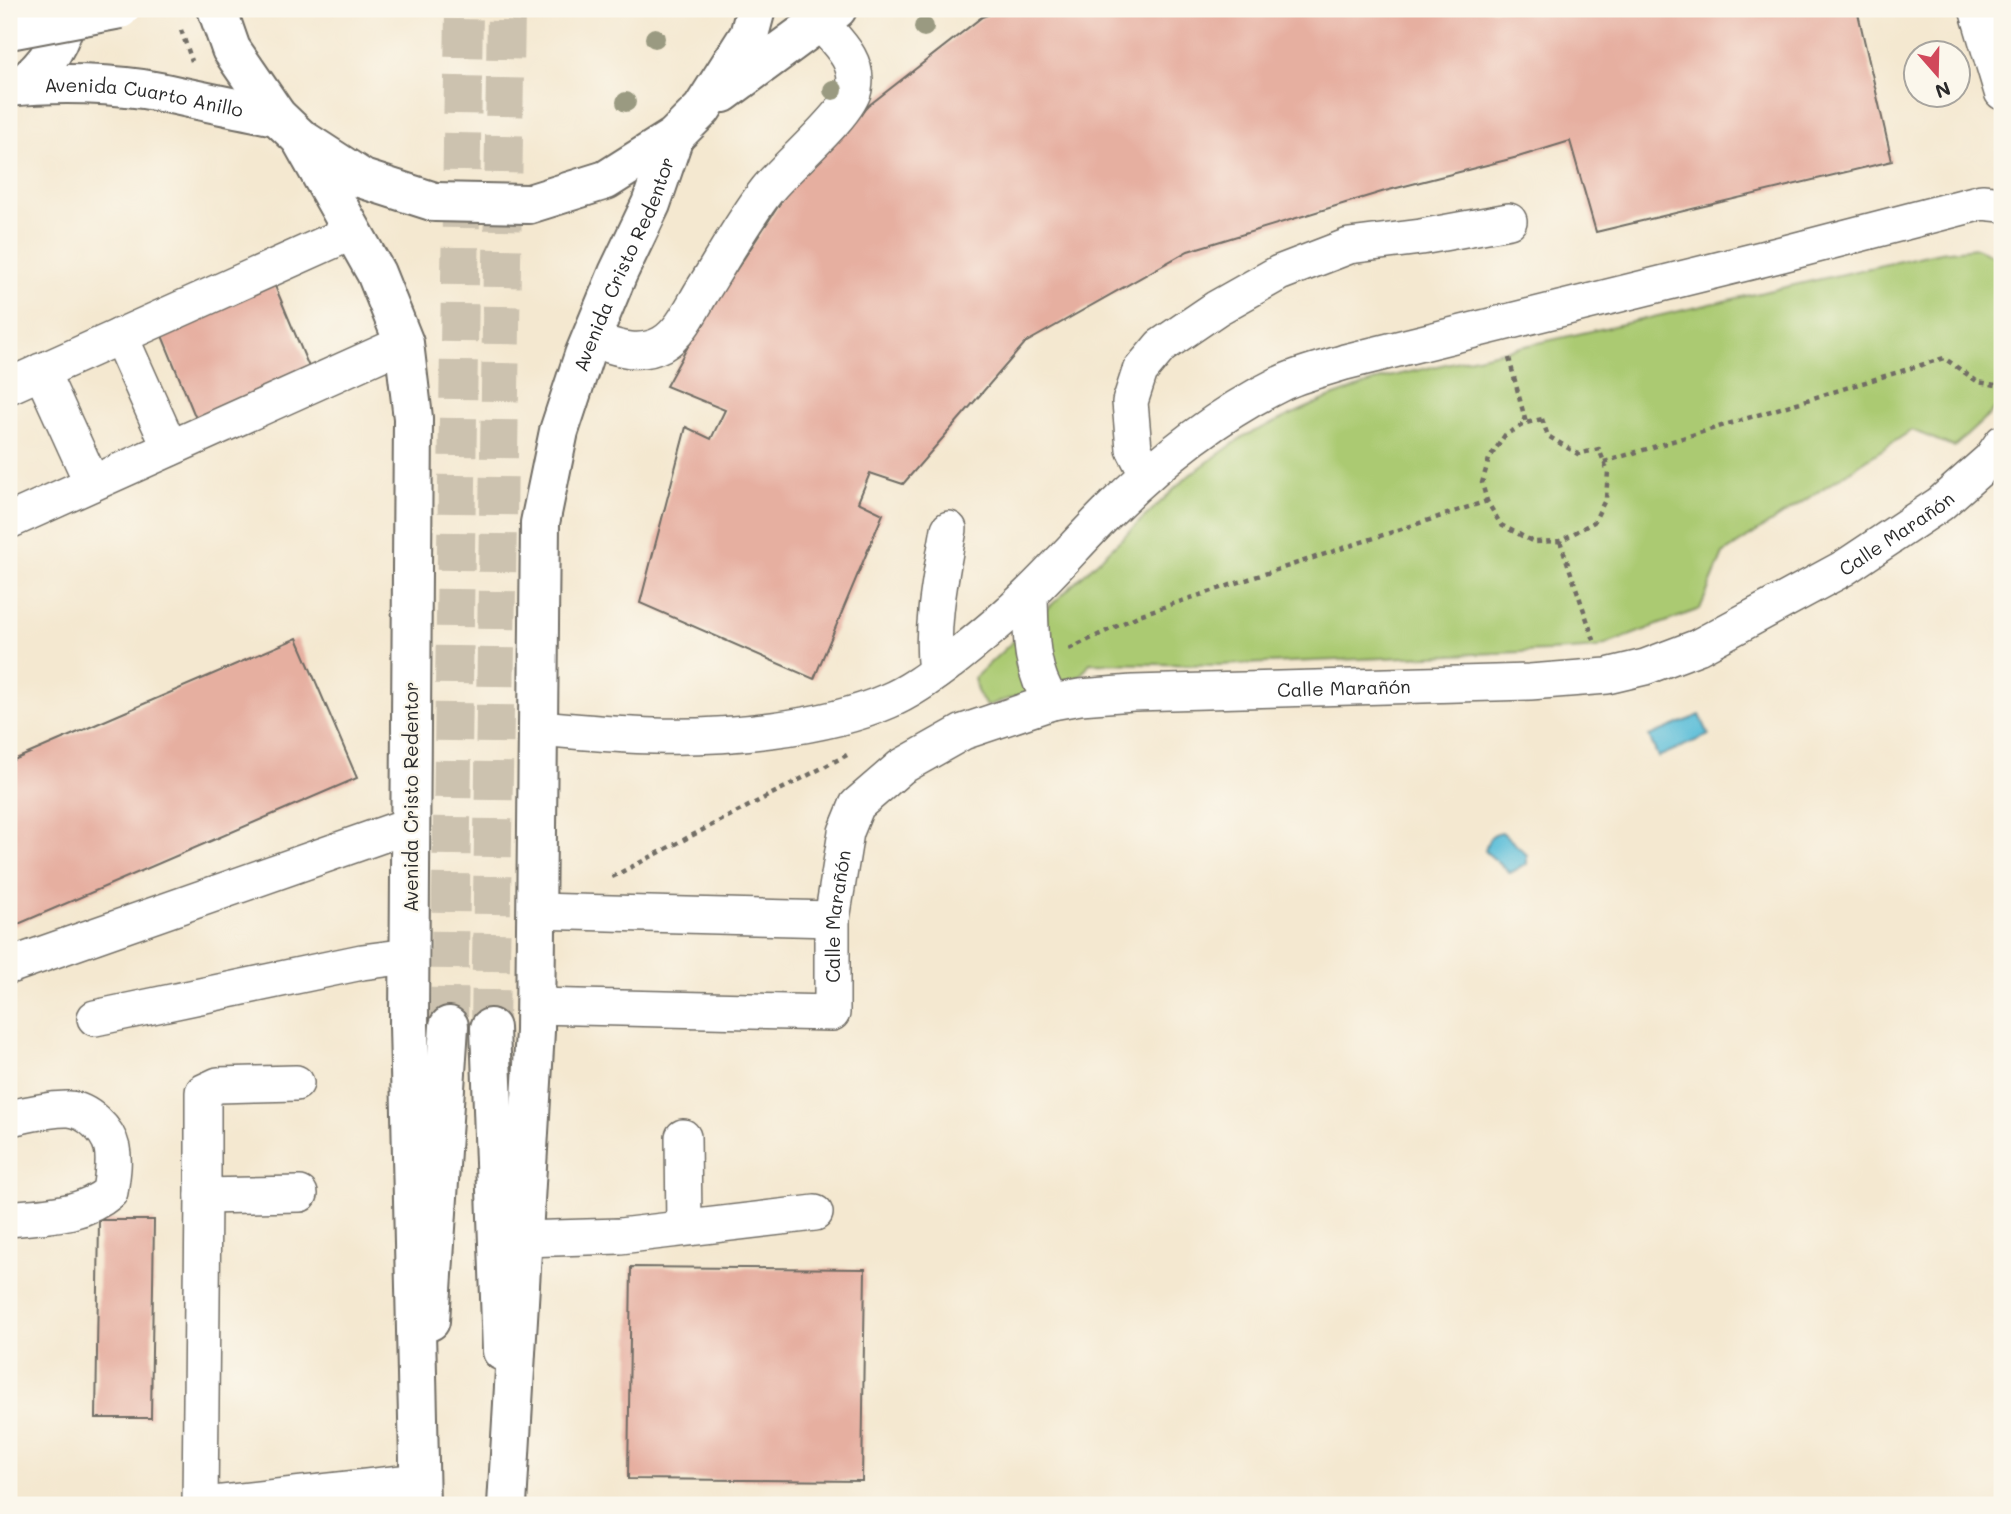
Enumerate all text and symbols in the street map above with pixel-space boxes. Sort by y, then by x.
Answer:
north arrow [1902,38,1972,108]
street label: Avenida Cuarto Anillo [44,71,246,122]
text: N [1932,76,1954,105]
street label: Avenida Cristo Redentor [567,153,679,374]
street label: Calle Marañón [1834,485,1959,581]
street label: Calle Marañón [1277,673,1411,702]
street label: Avenida Cristo Redentor [398,682,423,912]
street label: Calle Marañón [820,848,855,983]

